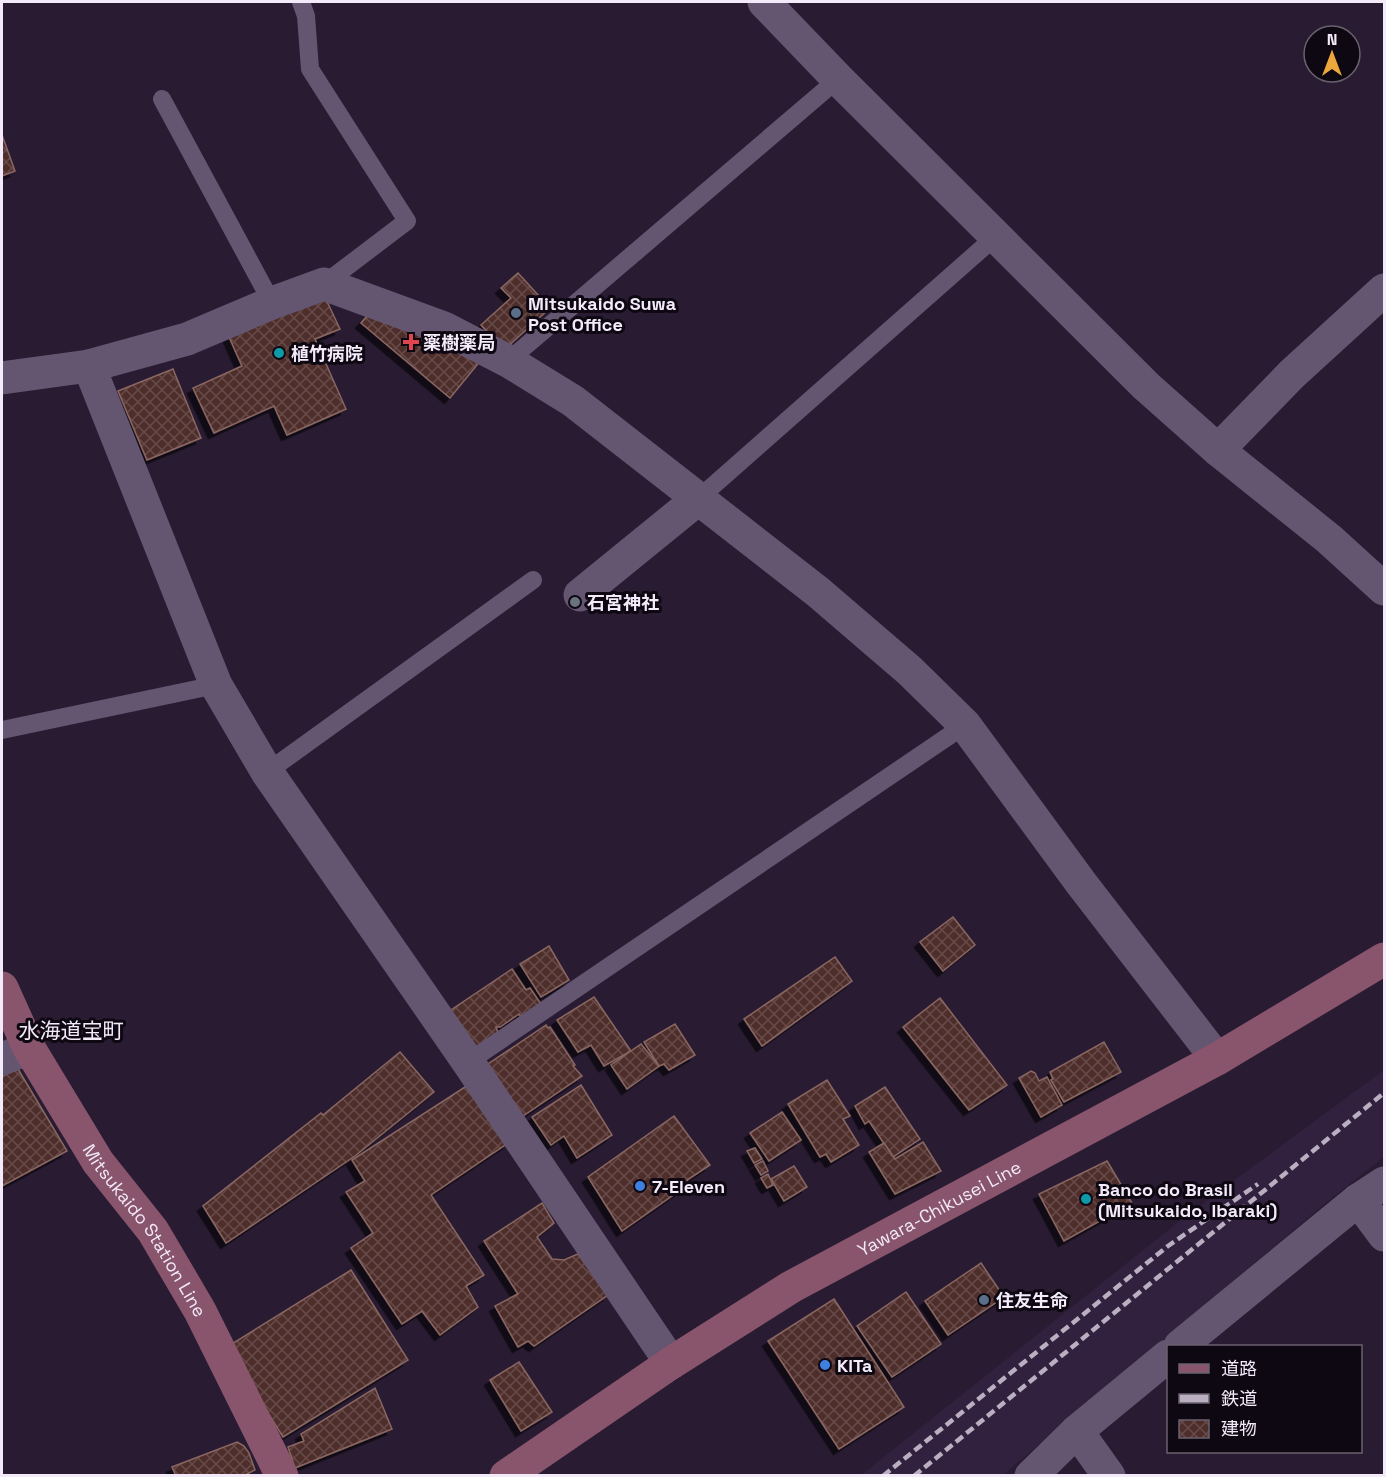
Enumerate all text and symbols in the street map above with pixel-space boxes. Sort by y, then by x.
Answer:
north arrow [1302,24,1362,84]
text: N [1327,29,1337,50]
place label: Mitsukaido Suwa Post Office [528,292,677,336]
marker: Mitsukaido Suwa Post Office [509,306,523,320]
place label: 薬樹薬局 [423,331,495,354]
marker: 薬樹薬局 [404,335,418,349]
place label: 植竹病院 [291,342,363,365]
marker: 植竹病院 [272,346,286,360]
place label: 石宮神社 [587,591,659,614]
marker: 石宮神社 [568,595,582,609]
district label: 水海道宝町 [19,1017,124,1044]
street label: Mitsukaido Station Line [78,1139,212,1321]
street label: Yawara-Chikusei Line [853,1155,1025,1261]
place label: 7-Eleven [652,1175,725,1198]
place label: Banco do Brasil (Mitsukaido, Ibaraki) [1098,1178,1277,1222]
marker: 7-Eleven [633,1179,647,1193]
marker: Banco do Brasil (Mitsukaido, Ibaraki) [1079,1192,1093,1206]
place label: 住友生命 [996,1289,1068,1312]
marker: 住友生命 [977,1293,991,1307]
legend [1167,1345,1362,1453]
place label: KITa [837,1354,873,1377]
text: 道路 [1221,1357,1257,1380]
marker: KITa [818,1358,832,1372]
text: 鉄道 [1221,1387,1257,1410]
text: 建物 [1221,1417,1257,1440]

